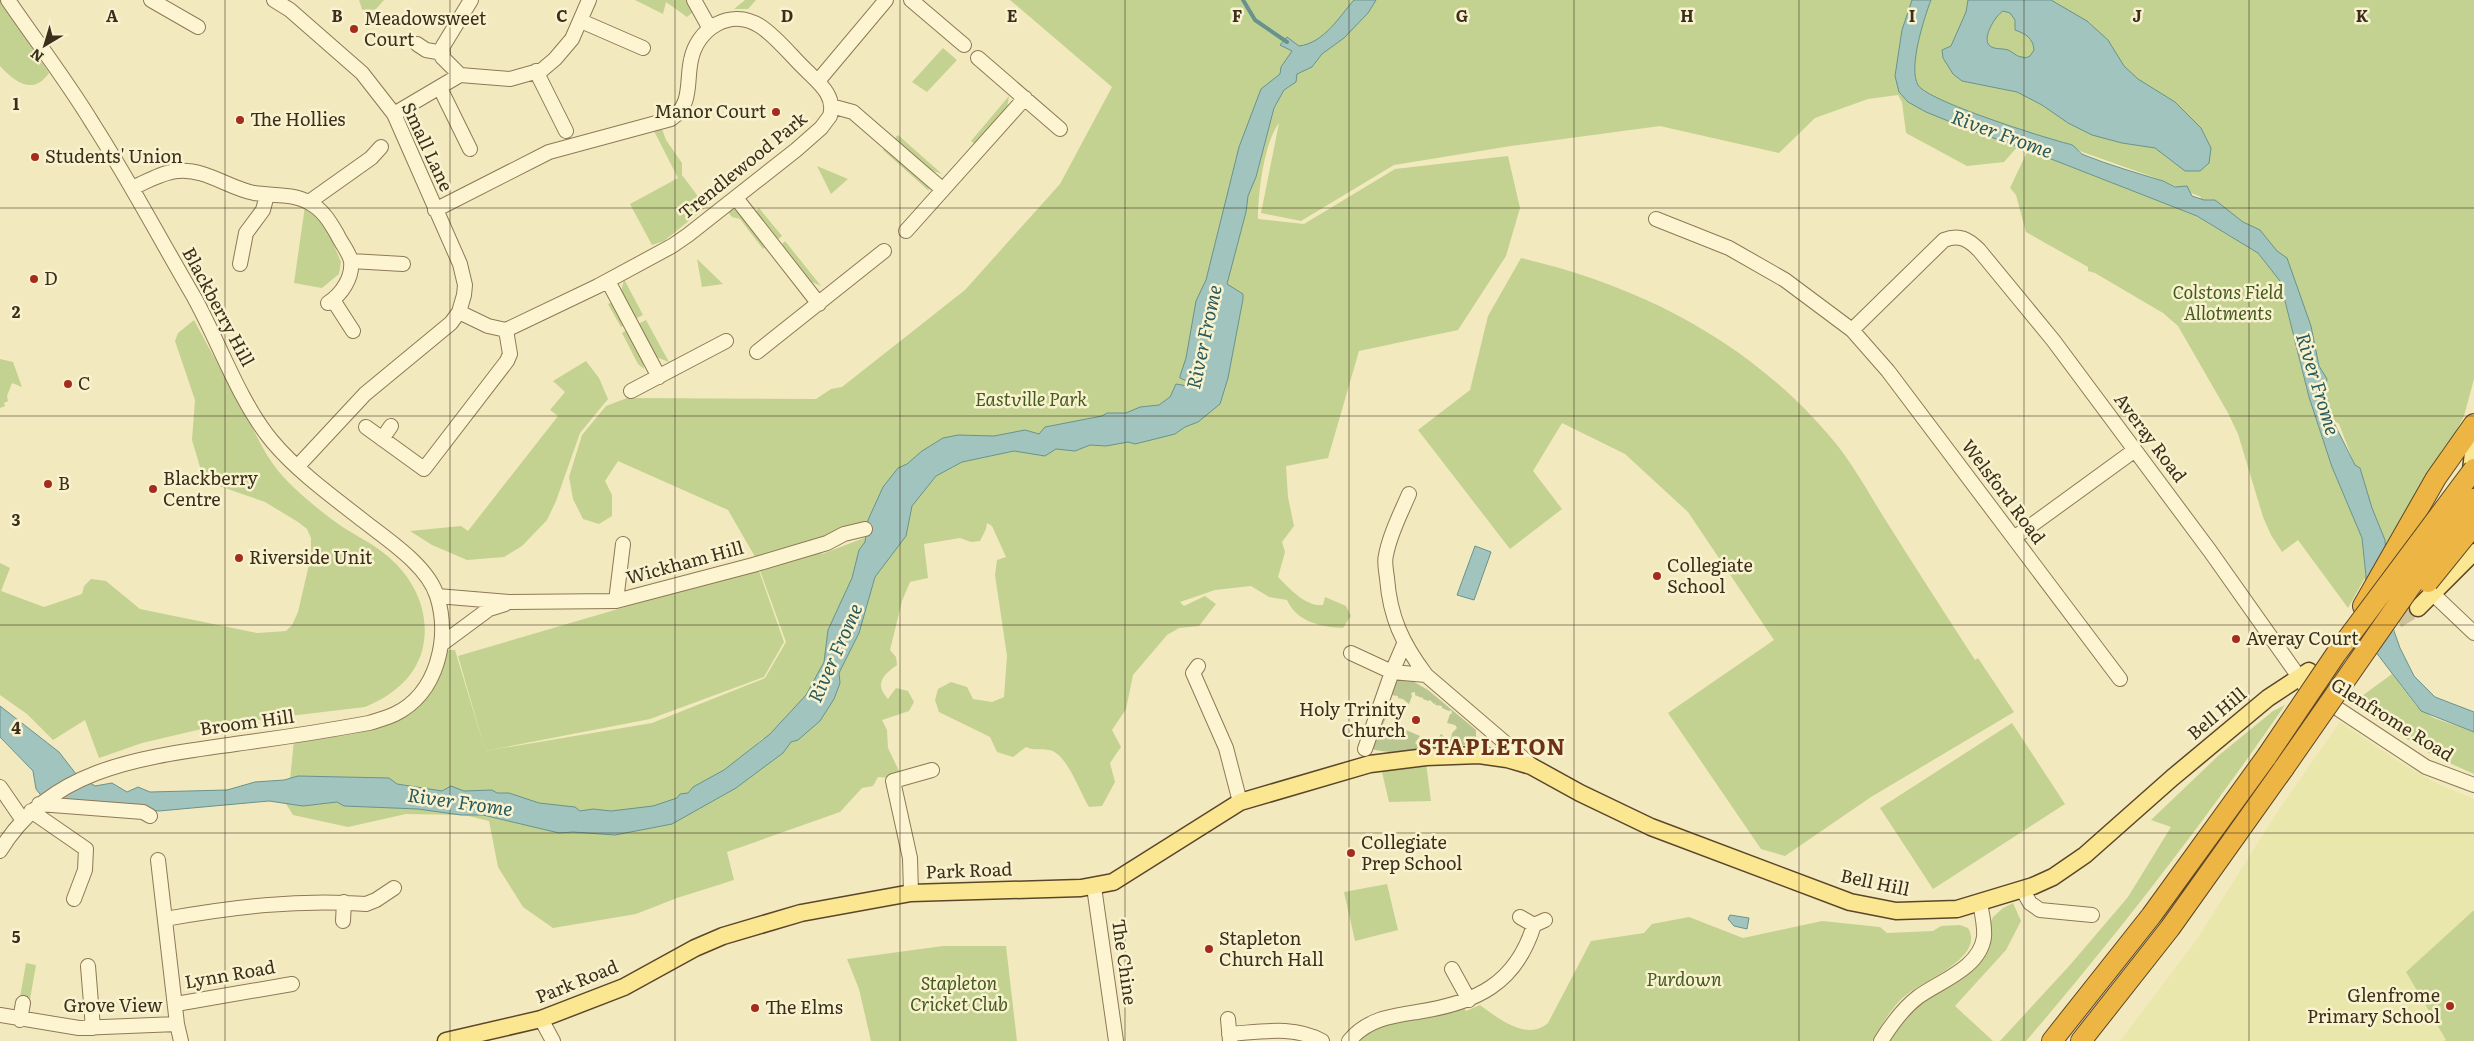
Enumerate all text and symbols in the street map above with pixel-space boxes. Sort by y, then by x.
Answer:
text: A [106,3,118,27]
text: B [331,3,343,27]
text: C [556,3,568,27]
text: D [781,3,793,27]
text: E [1007,3,1018,27]
text: F [1232,3,1242,27]
text: G [1456,3,1468,27]
text: H [1680,3,1694,27]
text: I [1909,3,1915,27]
text: J [2132,3,2142,27]
text: K [2356,3,2369,27]
place label: Meadowsweet Court [364,4,487,52]
north arrow [20,20,70,70]
marker: Meadowsweet Court [348,23,360,35]
text: N [25,44,47,68]
text: 1 [13,91,20,115]
street label: Small Lane [396,97,461,195]
place label: Manor Court [654,97,767,124]
water label: River Frome [1948,102,2057,164]
street label: Trendlewood Park [672,104,813,225]
place label: The Hollies [250,105,346,132]
marker: Manor Court [770,106,782,118]
marker: The Hollies [234,114,246,126]
place label: Students' Union [45,142,183,169]
marker: Students' Union [29,151,41,163]
street label: Blackberry Hill [177,242,262,371]
place label: D [44,264,58,291]
marker: D [28,273,40,285]
park label: Colstons Field Allotments [2172,278,2284,326]
water label: River Frome [1178,282,1228,391]
text: 2 [12,299,21,323]
water label: River Frome [2290,329,2348,438]
place label: C [78,369,91,396]
marker: C [62,378,74,390]
park label: Eastville Park [975,385,1087,412]
street label: Averay Road [2109,387,2194,487]
street label: Welsford Road [1956,433,2053,549]
place label: Blackberry Centre [163,464,258,512]
place label: B [58,469,70,496]
marker: B [42,478,54,490]
marker: Blackberry Centre [147,483,159,495]
text: 3 [12,507,21,531]
street label: Wickham Hill [623,533,746,590]
place label: Riverside Unit [249,543,373,570]
place label: Collegiate School [1667,551,1753,599]
marker: Riverside Unit [233,552,245,564]
marker: Collegiate School [1651,570,1663,582]
water label: River Frome [800,599,868,707]
place label: Averay Court [2246,624,2359,651]
marker: Averay Court [2230,633,2242,645]
street label: Glenfrome Road [2326,670,2459,767]
street label: Bell Hill [2181,680,2251,746]
place label: Holy Trinity Church [1299,695,1407,743]
street label: Broom Hill [198,702,296,742]
marker: Holy Trinity Church [1410,714,1422,726]
text: 4 [11,715,21,739]
district label: STAPLETON [1418,729,1566,762]
water label: River Frome [406,780,514,822]
place label: Collegiate Prep School [1361,828,1462,876]
marker: Collegiate Prep School [1345,847,1357,859]
street label: Park Road [925,854,1013,885]
street label: Bell Hill [1838,861,1912,902]
street label: The Chine [1106,917,1145,1007]
text: 5 [12,924,21,948]
place label: Stapleton Church Hall [1219,924,1324,972]
marker: Stapleton Church Hall [1203,943,1215,955]
street label: Lynn Road [182,952,277,995]
street label: Park Road [531,952,622,1009]
park label: Purdown [1646,965,1722,992]
park label: Stapleton Cricket Club [910,969,1008,1017]
place label: Glenfrome Primary School [2307,981,2440,1029]
street label: Grove View [64,991,163,1018]
place label: The Elms [765,993,843,1020]
marker: Glenfrome Primary School [2444,1000,2456,1012]
marker: The Elms [749,1002,761,1014]

